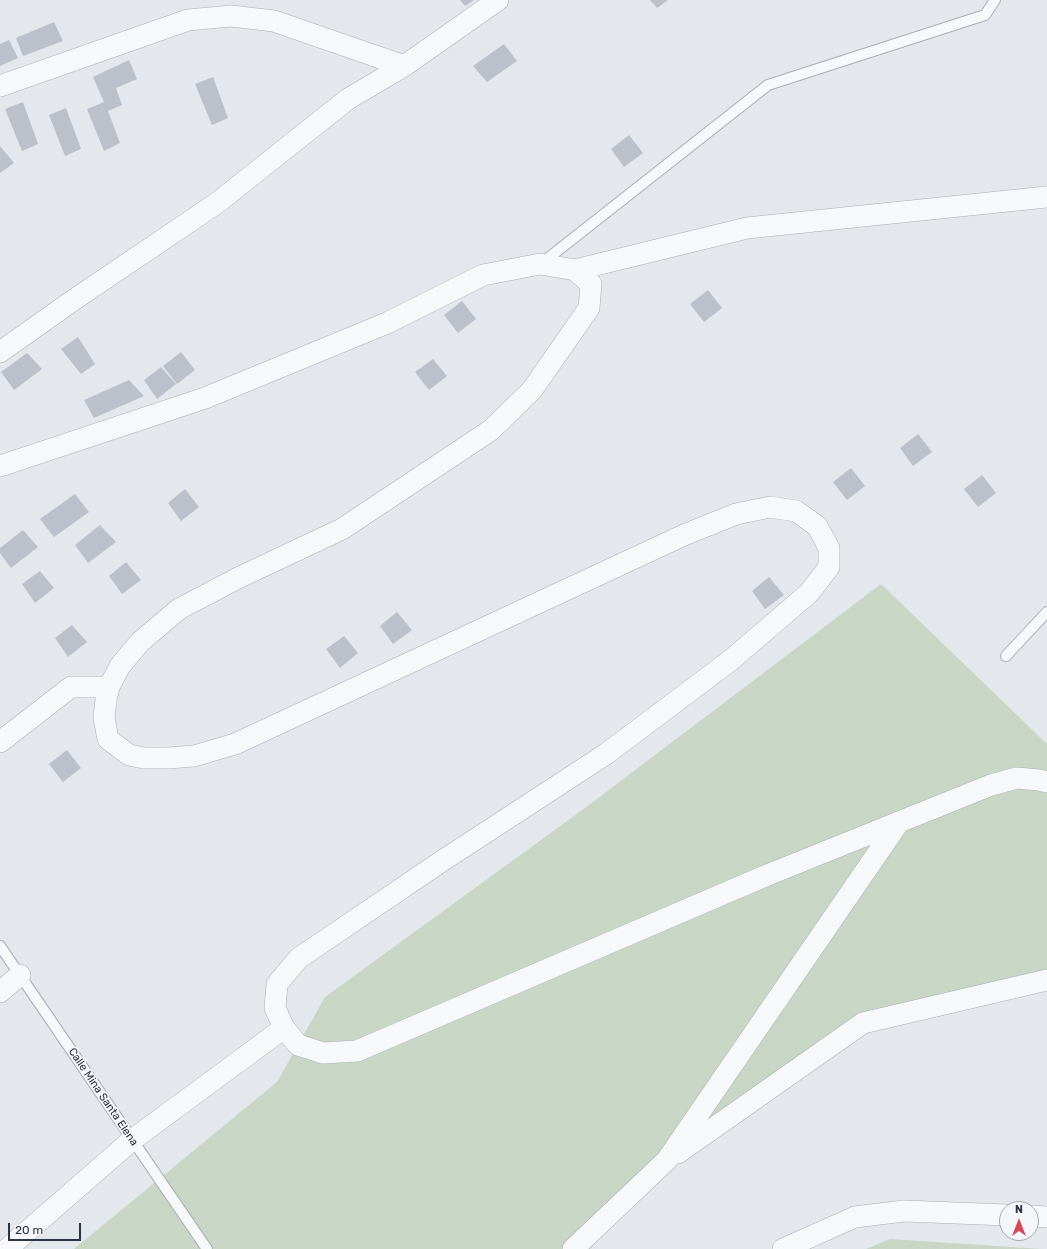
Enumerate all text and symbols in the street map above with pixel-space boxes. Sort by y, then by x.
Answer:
street label: Calle Mina Santa Elena [65,1046,141,1148]
north arrow [999,1201,1039,1241]
text: N [1015,1203,1023,1216]
scale bar [10,1215,83,1241]
text: 20 m [15,1223,43,1237]

